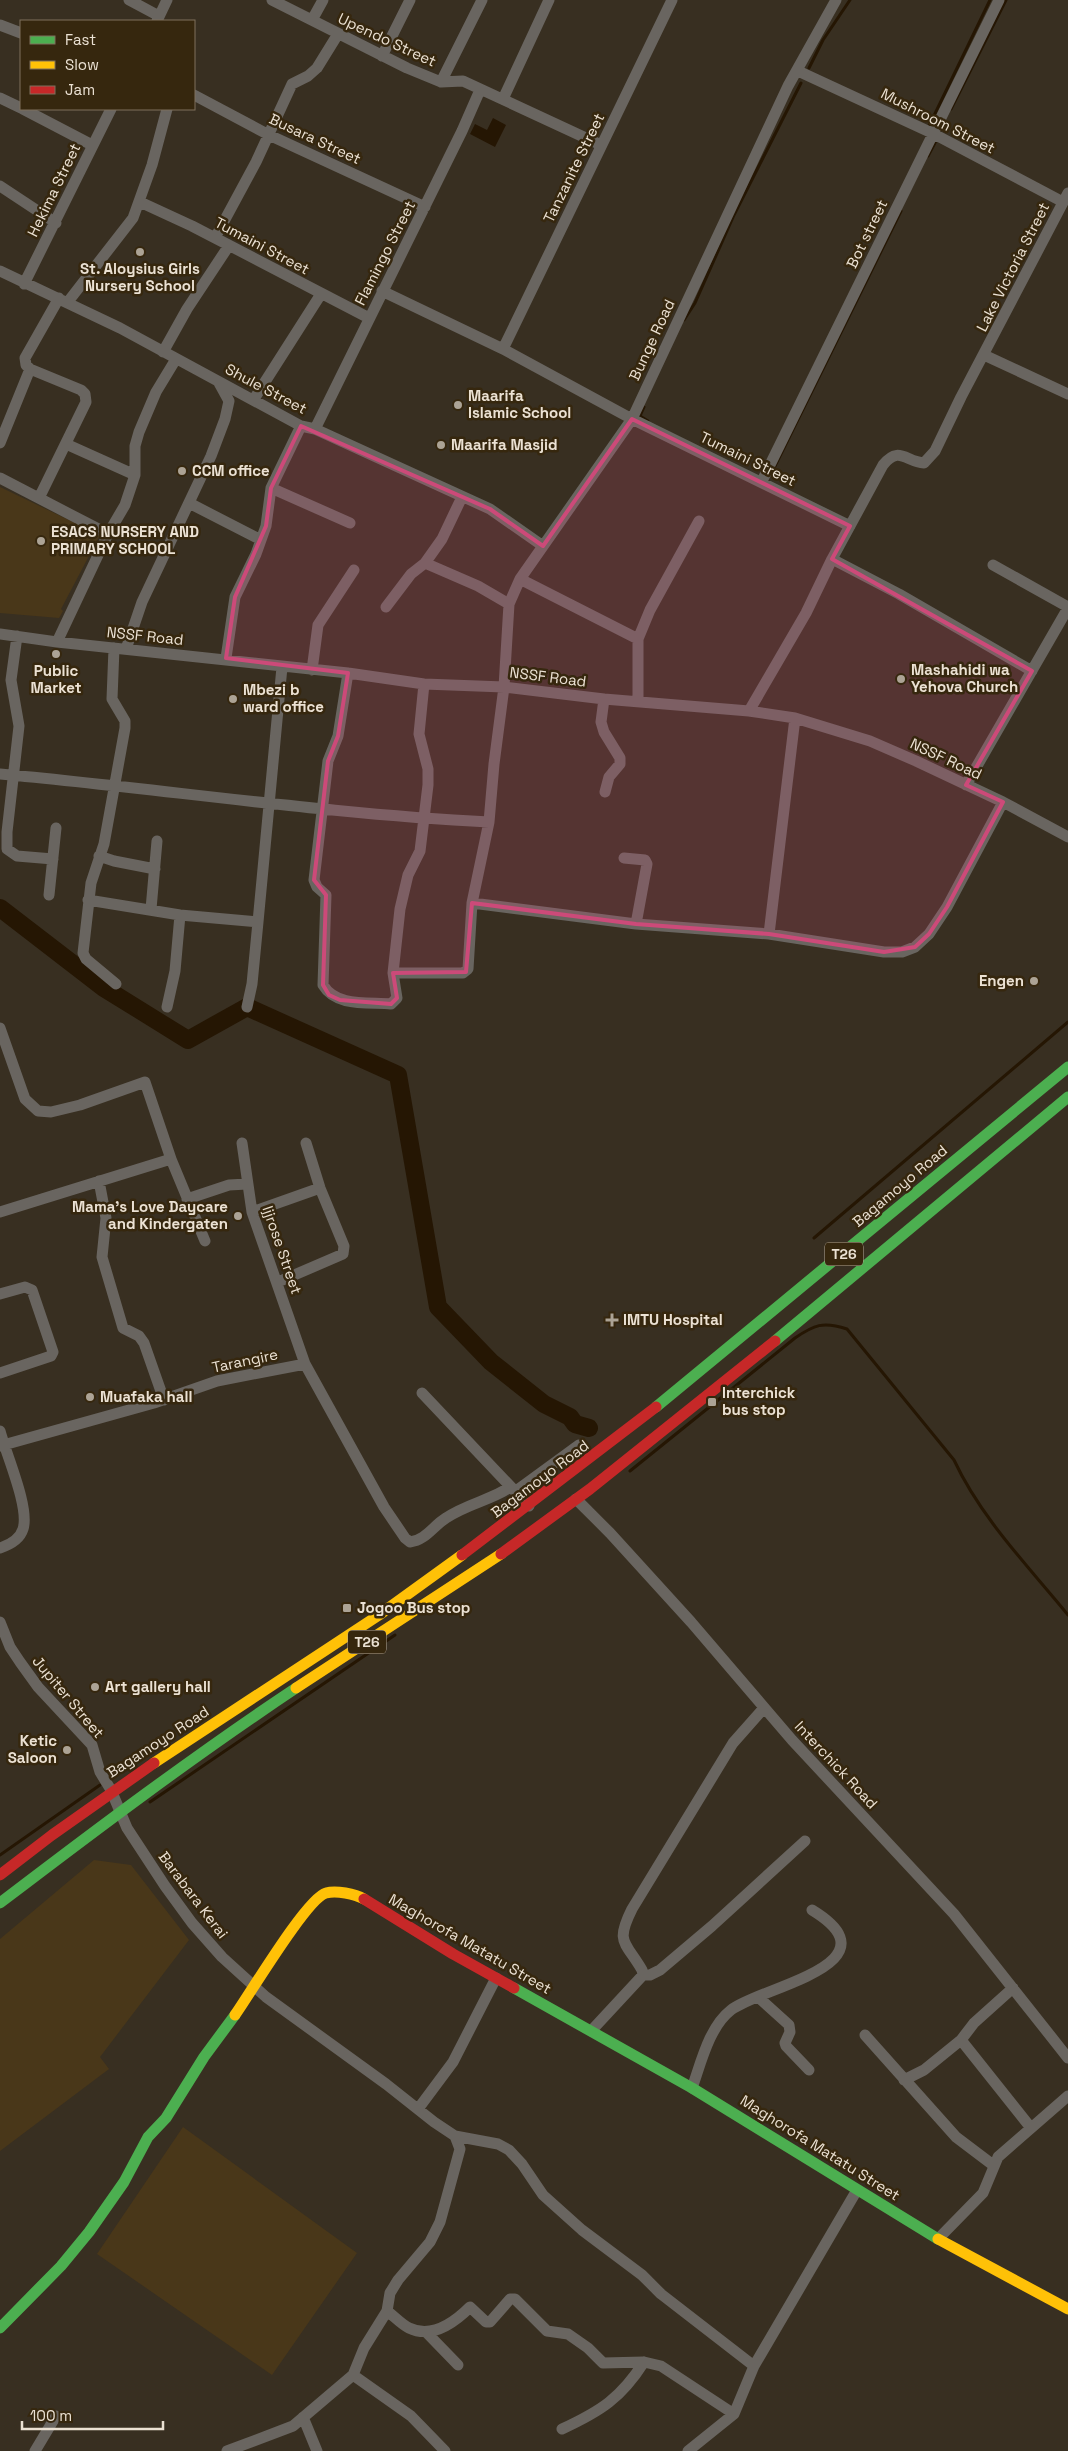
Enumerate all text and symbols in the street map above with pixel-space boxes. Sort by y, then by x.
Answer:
street label: Upendo Street [335,8,440,71]
legend [20,20,195,110]
text: Fast [65,30,96,49]
text: Slow [65,55,99,74]
text: Jam [65,80,95,99]
street label: Mushroom Street [878,84,999,158]
street label: Busara Street [266,109,364,168]
street label: Tanzanite Street [539,110,608,226]
street label: Hekima Street [23,140,84,240]
street label: Bot street [842,196,891,271]
street label: Flamingo Street [350,197,419,308]
street label: Lake Victoria Street [972,199,1053,334]
street label: Tumaini Street [212,213,313,279]
marker: St. Aloysius Girls Nursery School [134,246,146,258]
place label: St. Aloysius Girls Nursery School [80,259,200,295]
street label: Bunge Road [624,296,679,383]
street label: Shule Street [222,359,310,418]
place label: Maarifa Islamic School [468,386,571,422]
marker: Maarifa Islamic School [452,399,464,411]
street label: Tumaini Street [697,427,799,490]
place label: Maarifa Masjid [451,435,558,454]
marker: Maarifa Masjid [435,439,447,451]
place label: CCM office [192,461,270,480]
marker: CCM office [176,465,188,477]
place label: ESACS NURSERY AND PRIMARY SCHOOL [51,522,199,558]
marker: ESACS NURSERY AND PRIMARY SCHOOL [35,535,47,547]
street label: NSSF Road [106,622,184,649]
marker: Public Market [50,648,62,660]
place label: Mashahidi wa Yehova Church [911,660,1018,696]
place label: Public Market [30,661,82,697]
street label: NSSF Road [509,662,587,691]
marker: Mashahidi wa Yehova Church [895,673,907,685]
place label: Mbezi b ward office [243,680,324,716]
marker: Mbezi b ward office [227,693,239,705]
street label: NSSF Road [907,734,985,783]
place label: Engen [979,971,1024,990]
marker: Engen [1028,975,1040,987]
street label: Bagamoyo Road [848,1140,951,1231]
place label: Mama's Love Daycare and Kindergaten [72,1197,228,1233]
street label: Ijjrose Street [258,1203,306,1297]
marker: Mama's Love Daycare and Kindergaten [232,1210,244,1222]
road number: T26 [825,1242,863,1266]
place label: IMTU Hospital [623,1310,723,1329]
marker: IMTU Hospital [605,1313,619,1327]
street label: Tarangire [210,1344,280,1377]
place label: Interchick bus stop [722,1383,796,1419]
place label: Muafaka hall [100,1387,192,1406]
marker: Muafaka hall [84,1391,96,1403]
marker: Interchick bus stop [706,1396,718,1408]
street label: Bagamoyo Road [487,1436,592,1522]
place label: Jogoo Bus stop [357,1598,470,1617]
marker: Jogoo Bus stop [341,1602,353,1614]
road number: T26 [348,1630,386,1654]
street label: Jupiter Street [28,1652,108,1742]
place label: Art gallery hall [105,1677,211,1696]
marker: Art gallery hall [89,1681,101,1693]
street label: Bagamoyo Road [103,1702,212,1782]
street label: Interchick Road [791,1717,882,1812]
place label: Ketic Saloon [8,1731,57,1767]
marker: Ketic Saloon [61,1744,73,1756]
street label: Barabara Kerai [154,1847,232,1942]
street label: Maghorofa Matatu Street [386,1889,555,1998]
street label: Maghorofa Matatu Street [737,2091,904,2205]
scale bar [22,2398,164,2430]
text: 100 m [30,2406,72,2425]

